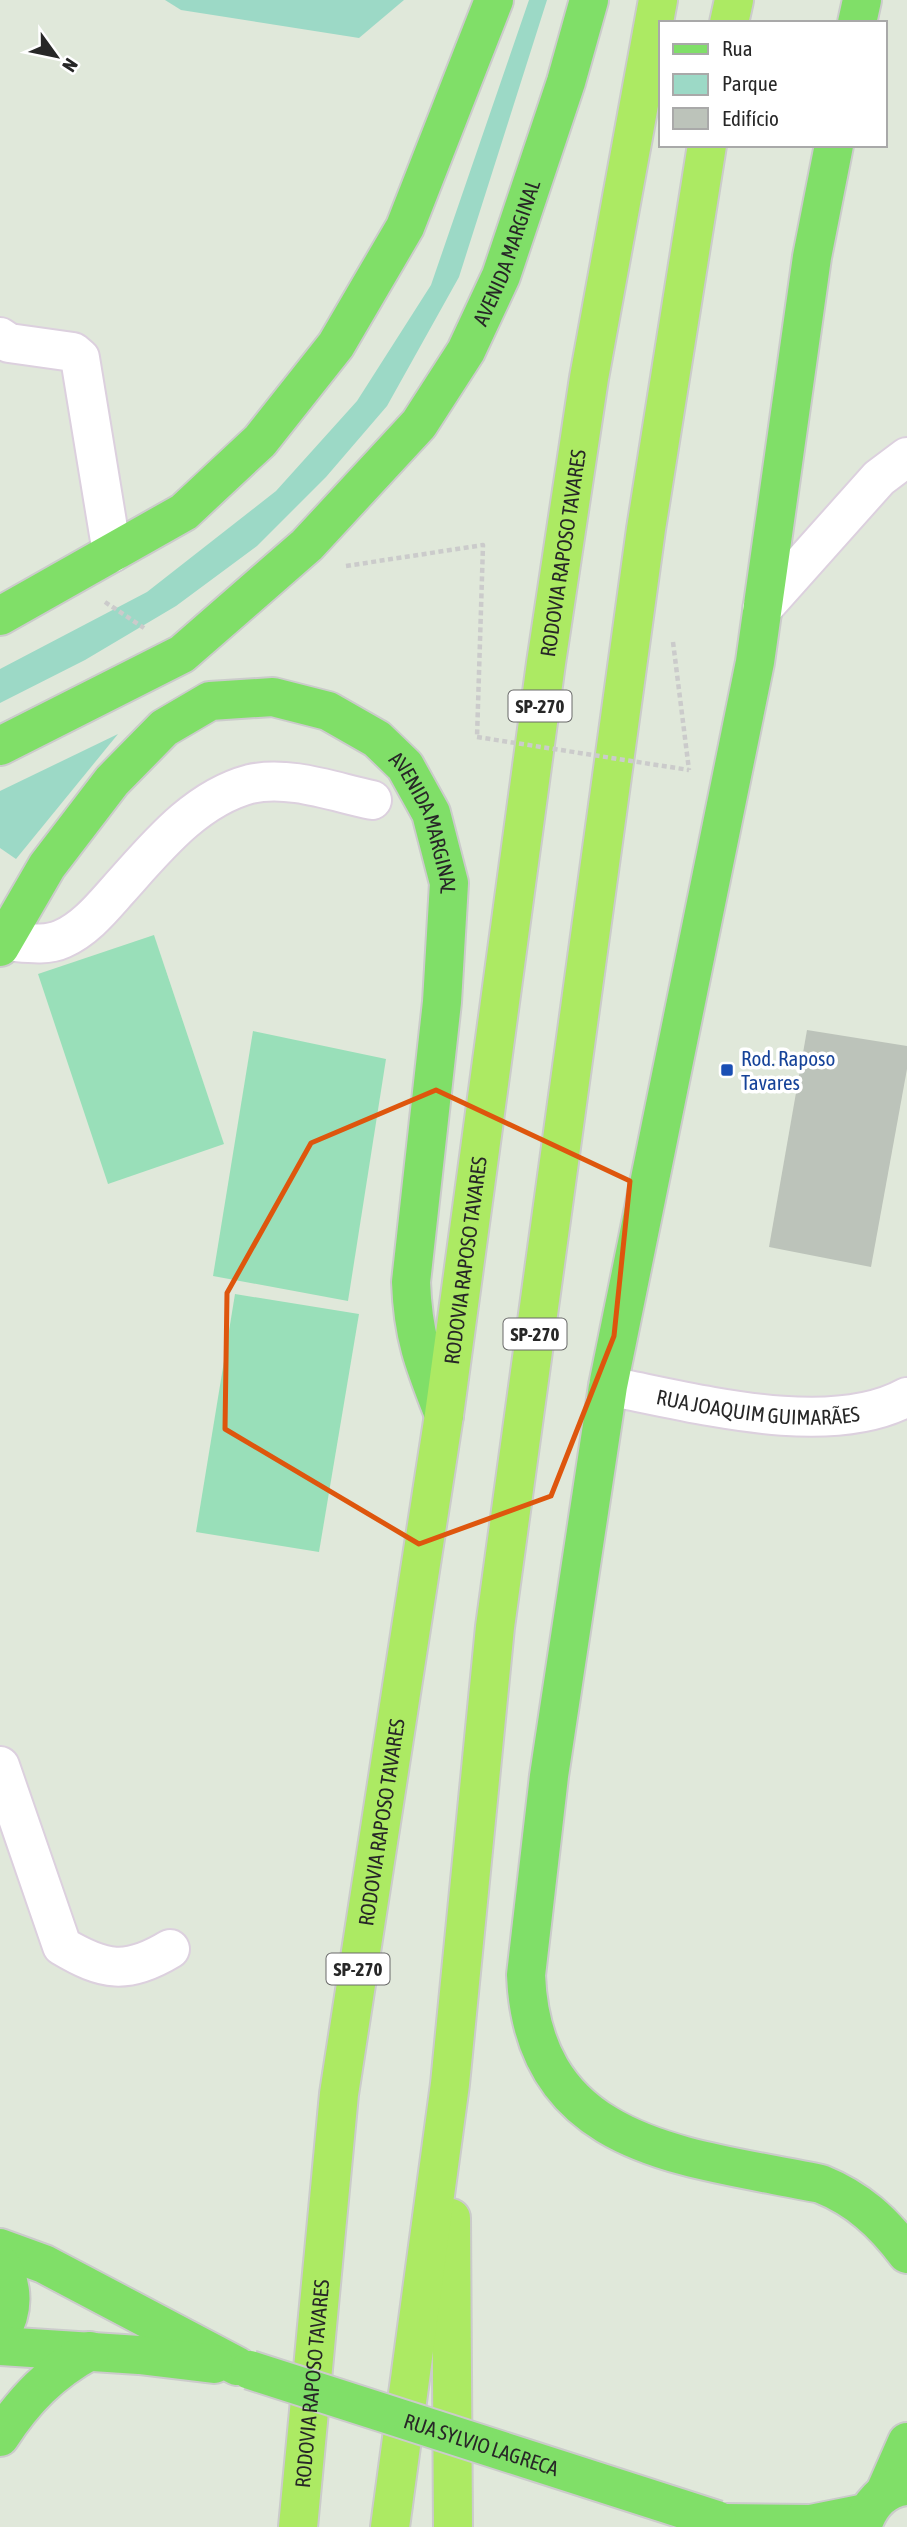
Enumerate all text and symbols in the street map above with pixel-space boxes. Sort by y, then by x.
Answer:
north arrow [21,21,91,91]
legend [659,21,886,147]
text: Rua [722,36,752,60]
text: N [58,55,83,76]
text: Parque [722,71,777,95]
text: Edifício [722,106,779,130]
street label: AVENIDA MARGINAL [468,177,544,329]
street label: RODOVIA RAPOSO TAVARES [535,448,590,658]
road number: SP-270 [508,691,572,722]
street label: AVENIDA MARGINAL [385,746,462,895]
place label: Rod. Raposo Tavares [741,1046,835,1094]
marker: Rod. Raposo Tavares [719,1062,735,1078]
street label: RODOVIA RAPOSO TAVARES [439,1155,491,1366]
road number: SP-270 [504,1318,566,1350]
street label: RUA JOAQUIM GUIMARÃES [654,1384,861,1429]
street label: RODOVIA RAPOSO TAVARES [353,1717,409,1927]
road number: SP-270 [326,1954,390,1984]
street label: RODOVIA RAPOSO TAVARES [290,2278,333,2489]
street label: RUA SYLVIO LAGRECA [401,2408,562,2481]

